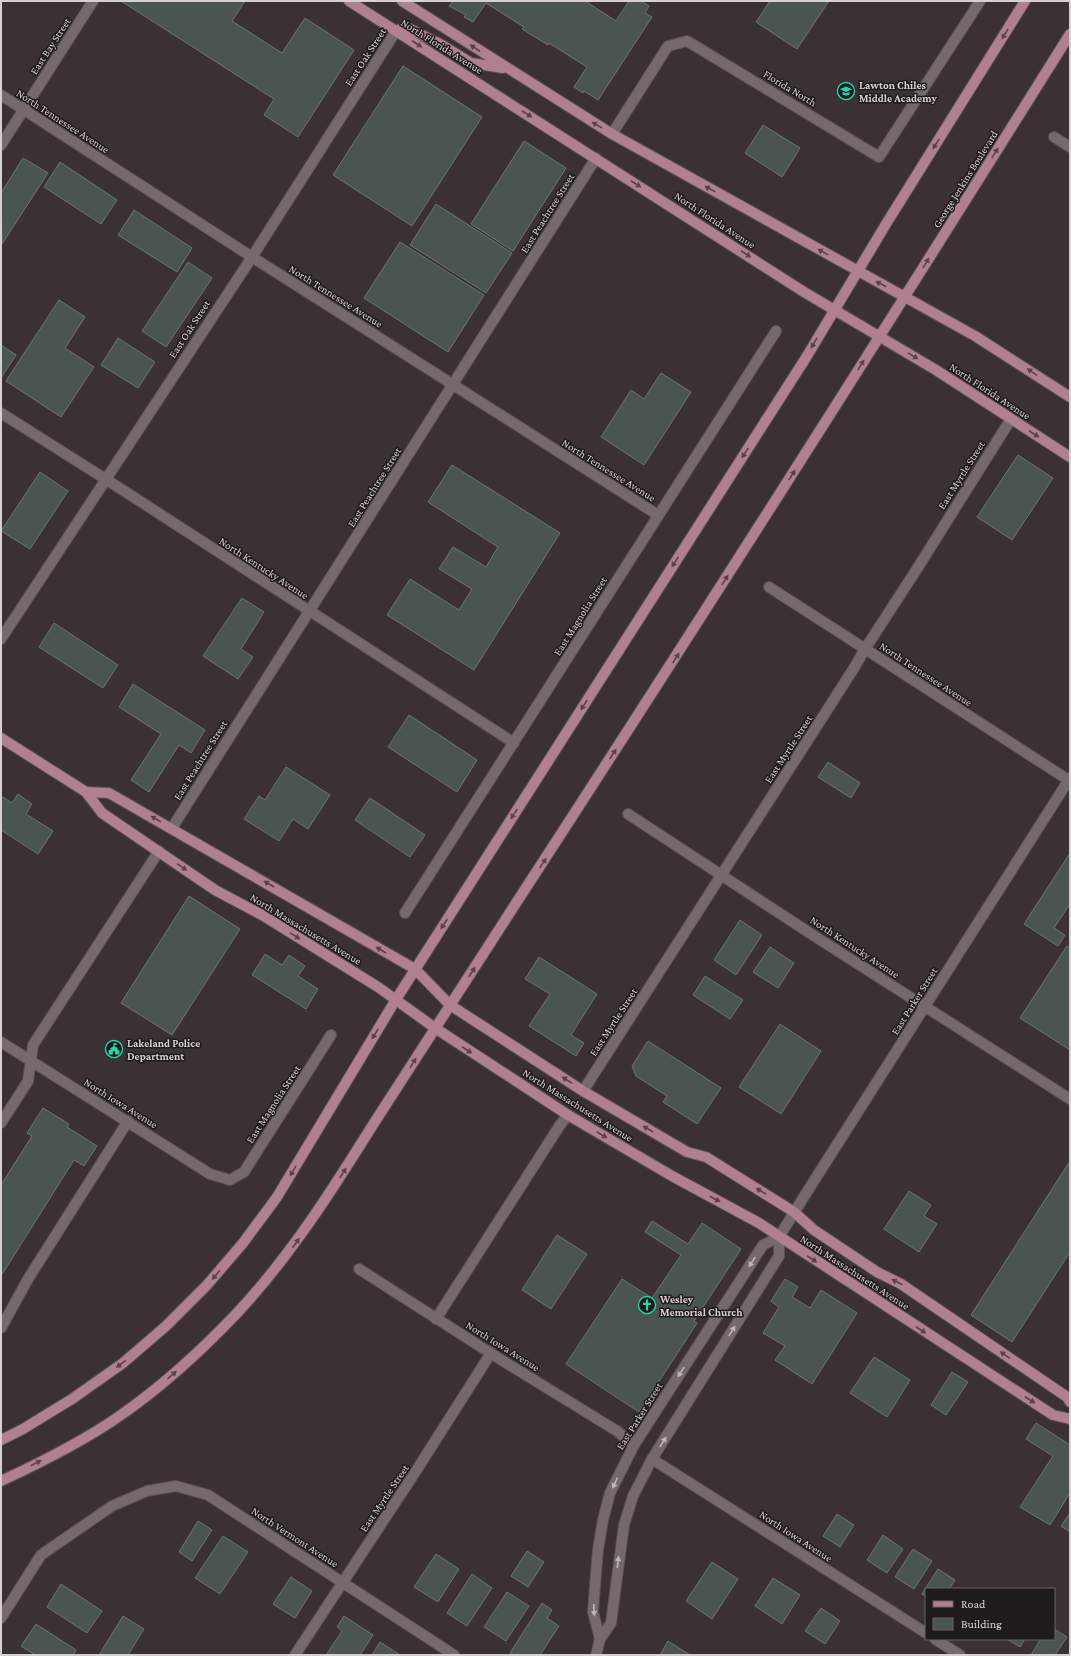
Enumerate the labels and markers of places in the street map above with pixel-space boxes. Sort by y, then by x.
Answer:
place label: Lawton Chiles Middle Academy [859,79,937,104]
school or university icon: Lawton Chiles Middle Academy [836,81,856,101]
place label: Lakeland Police Department [127,1037,200,1062]
public building icon: Lakeland Police Department [104,1039,124,1059]
place label: Wesley Memorial Church [659,1293,743,1318]
church icon: Wesley Memorial Church [637,1295,657,1315]

